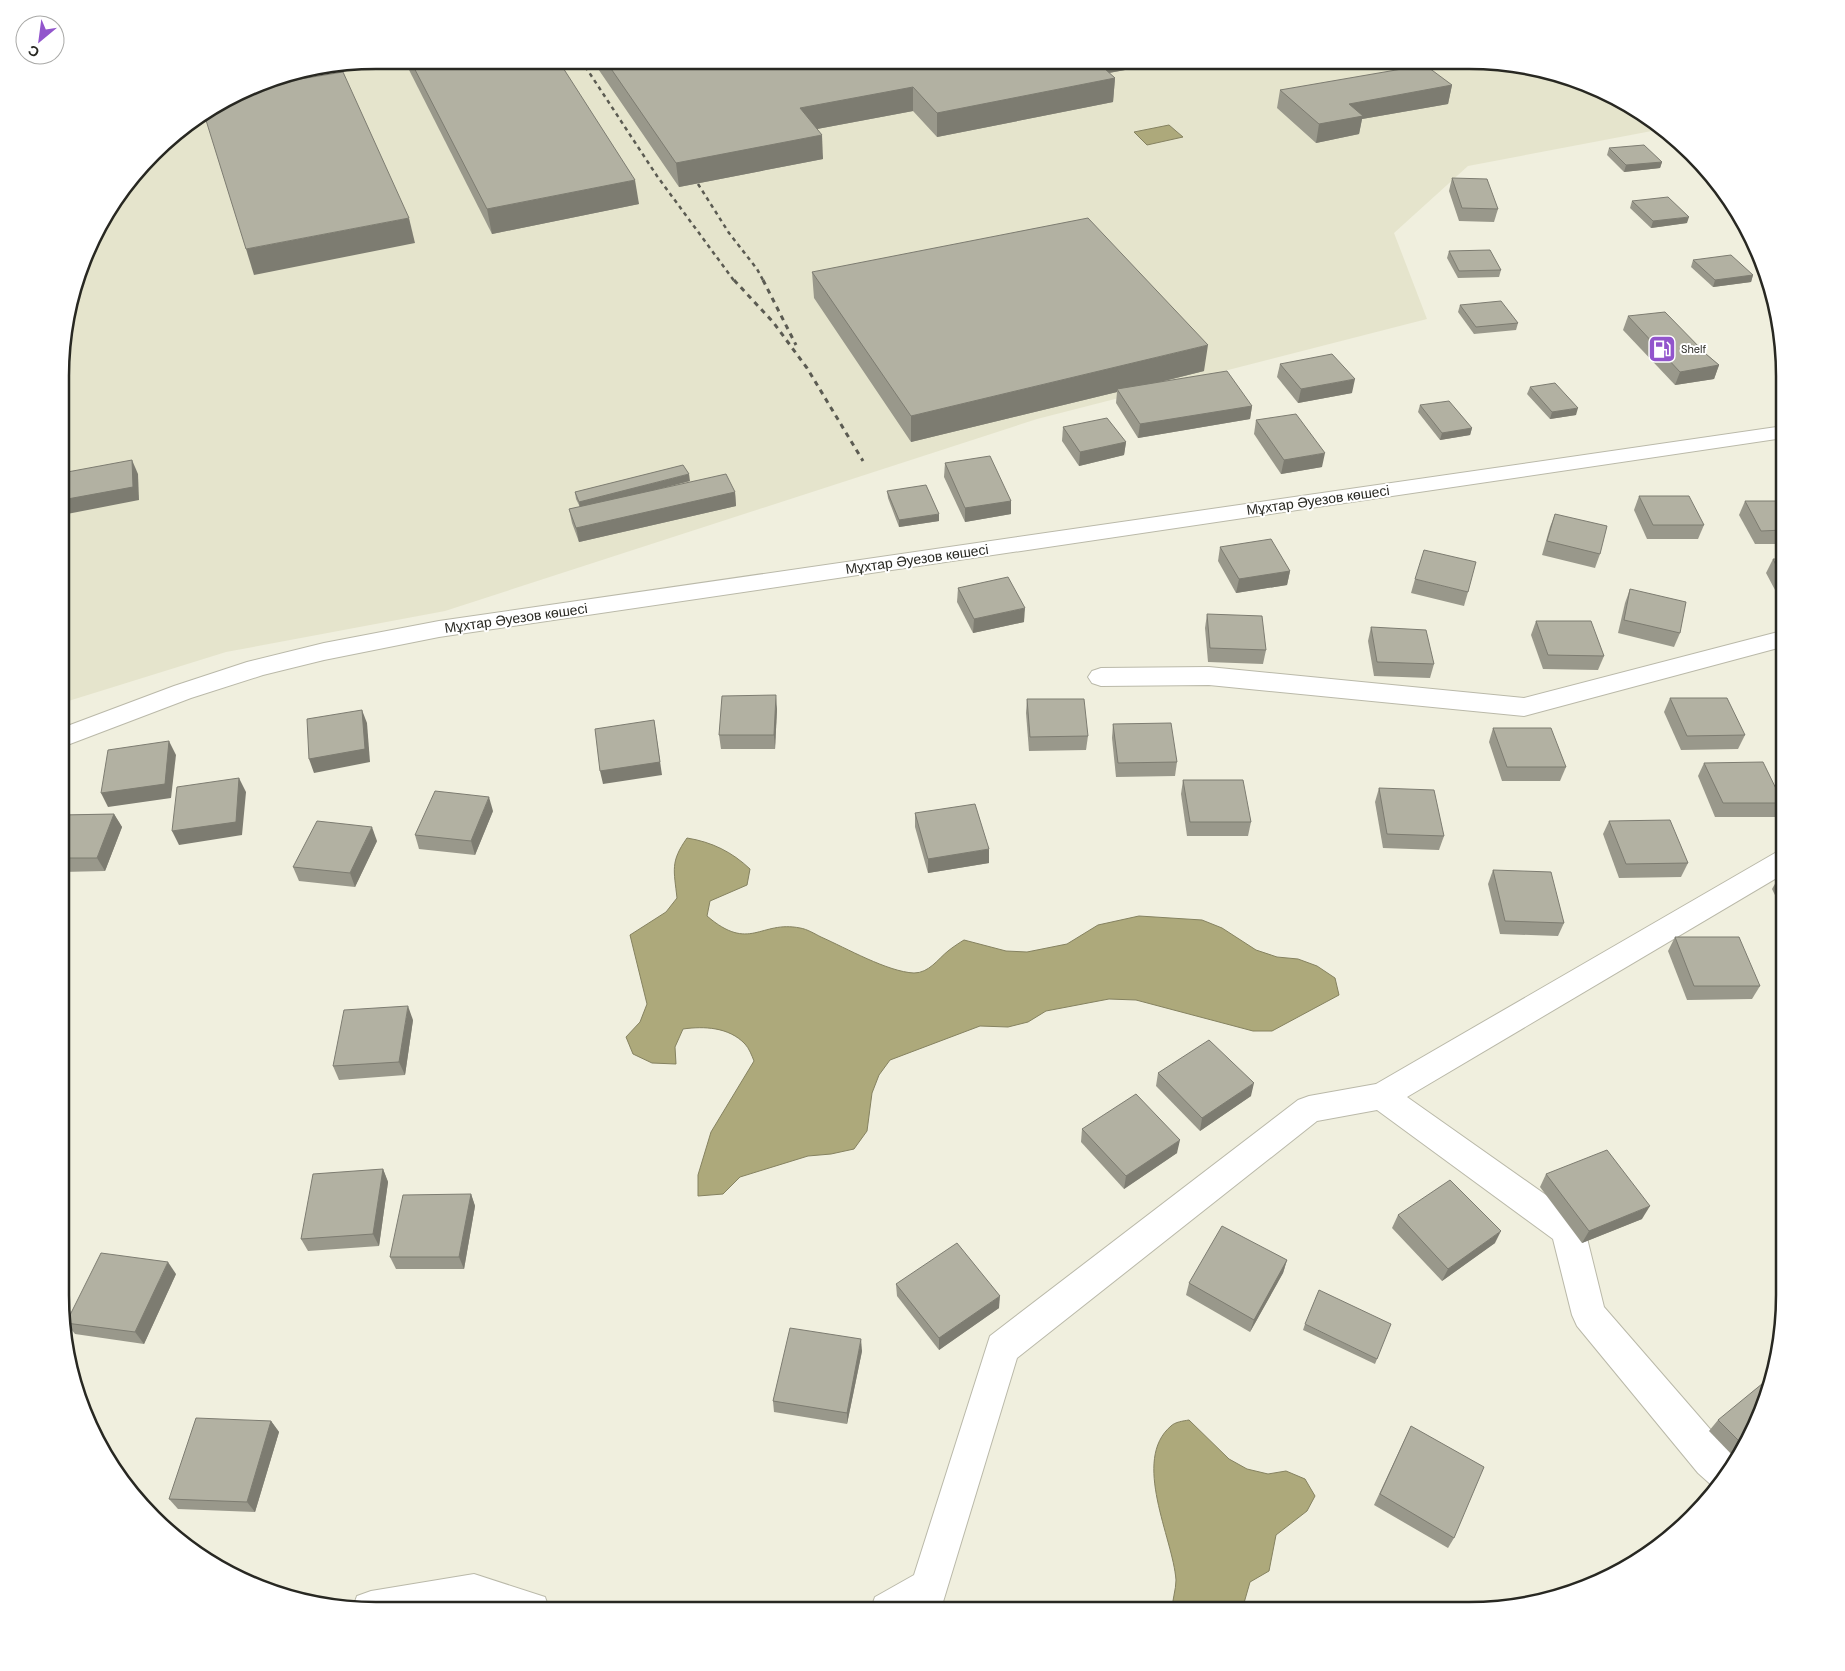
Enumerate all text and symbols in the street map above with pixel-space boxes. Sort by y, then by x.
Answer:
north arrow [15,15,65,65]
text: С [25,41,42,62]
fuel station icon: Shelf [1647,334,1677,364]
place label: Shelf [1681,342,1706,356]
street label: Мұхтар Әуезов көшесі [1245,481,1391,519]
street label: Мұхтар Әуезов көшесі [844,540,990,578]
street label: Мұхтар Әуезов көшесі [443,599,589,637]

